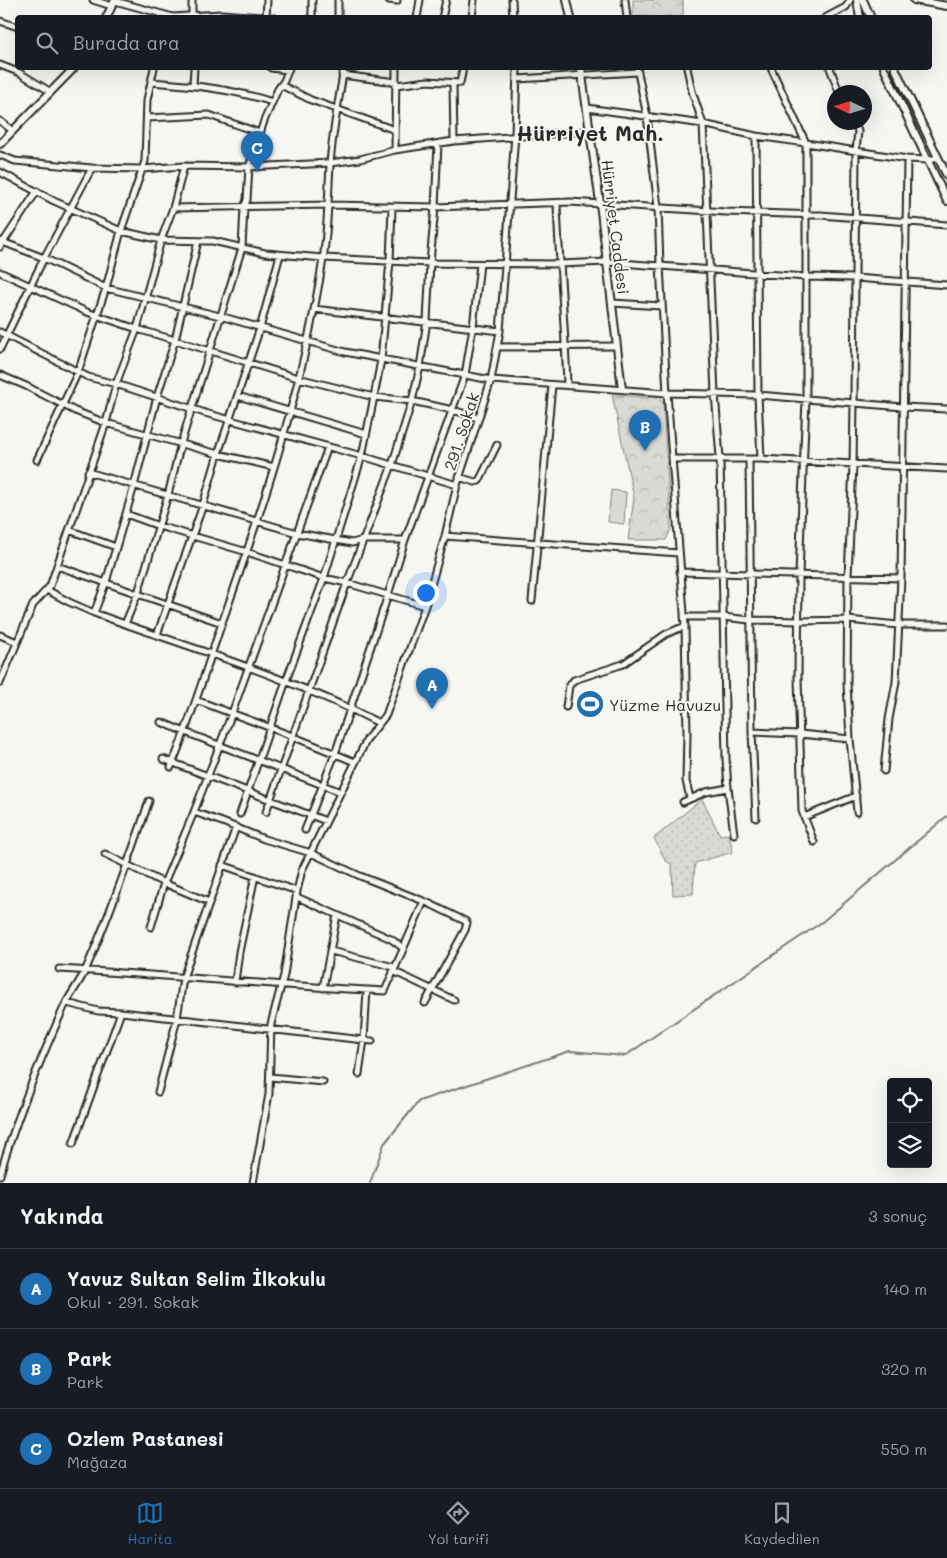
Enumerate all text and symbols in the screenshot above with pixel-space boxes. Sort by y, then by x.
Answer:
search box [15,15,932,70]
icon: search [33,29,61,57]
text: Burada ara [73,30,180,55]
north arrow [827,85,872,130]
district label: Hürriyet Mah. [516,119,664,147]
pin: C [241,131,273,172]
street label: Hürriyet Caddesi [597,158,635,296]
street label: 291. Sokak [439,389,483,473]
pin: B [629,410,661,451]
your location [413,580,439,606]
pin: A [416,668,448,709]
sports icon: Yüzme Havuzu [575,689,605,719]
place label: Yüzme Havuzu [609,694,721,715]
map controls [887,1078,932,1168]
button: locate [887,1078,932,1123]
button: layers [887,1123,932,1168]
text: Yakında [20,1202,104,1229]
text: 3 sonuç [868,1205,927,1226]
text: Yavuz Sultan Selim İlkokulu [67,1266,326,1291]
text: A [30,1278,42,1299]
text: 140 m [883,1278,927,1299]
text: Okul · 291. Sokak [67,1291,199,1312]
text: Park [67,1346,112,1371]
text: B [31,1358,41,1379]
text: 320 m [881,1358,927,1379]
text: Park [67,1371,103,1392]
text: Ozlem Pastanesi [67,1426,224,1451]
text: C [30,1438,42,1459]
text: 550 m [881,1438,927,1459]
text: Mağaza [67,1451,128,1472]
tab: Harita [128,1499,172,1548]
tab: Yol tarifi [428,1499,489,1548]
tab: Kaydedilen [744,1499,819,1548]

